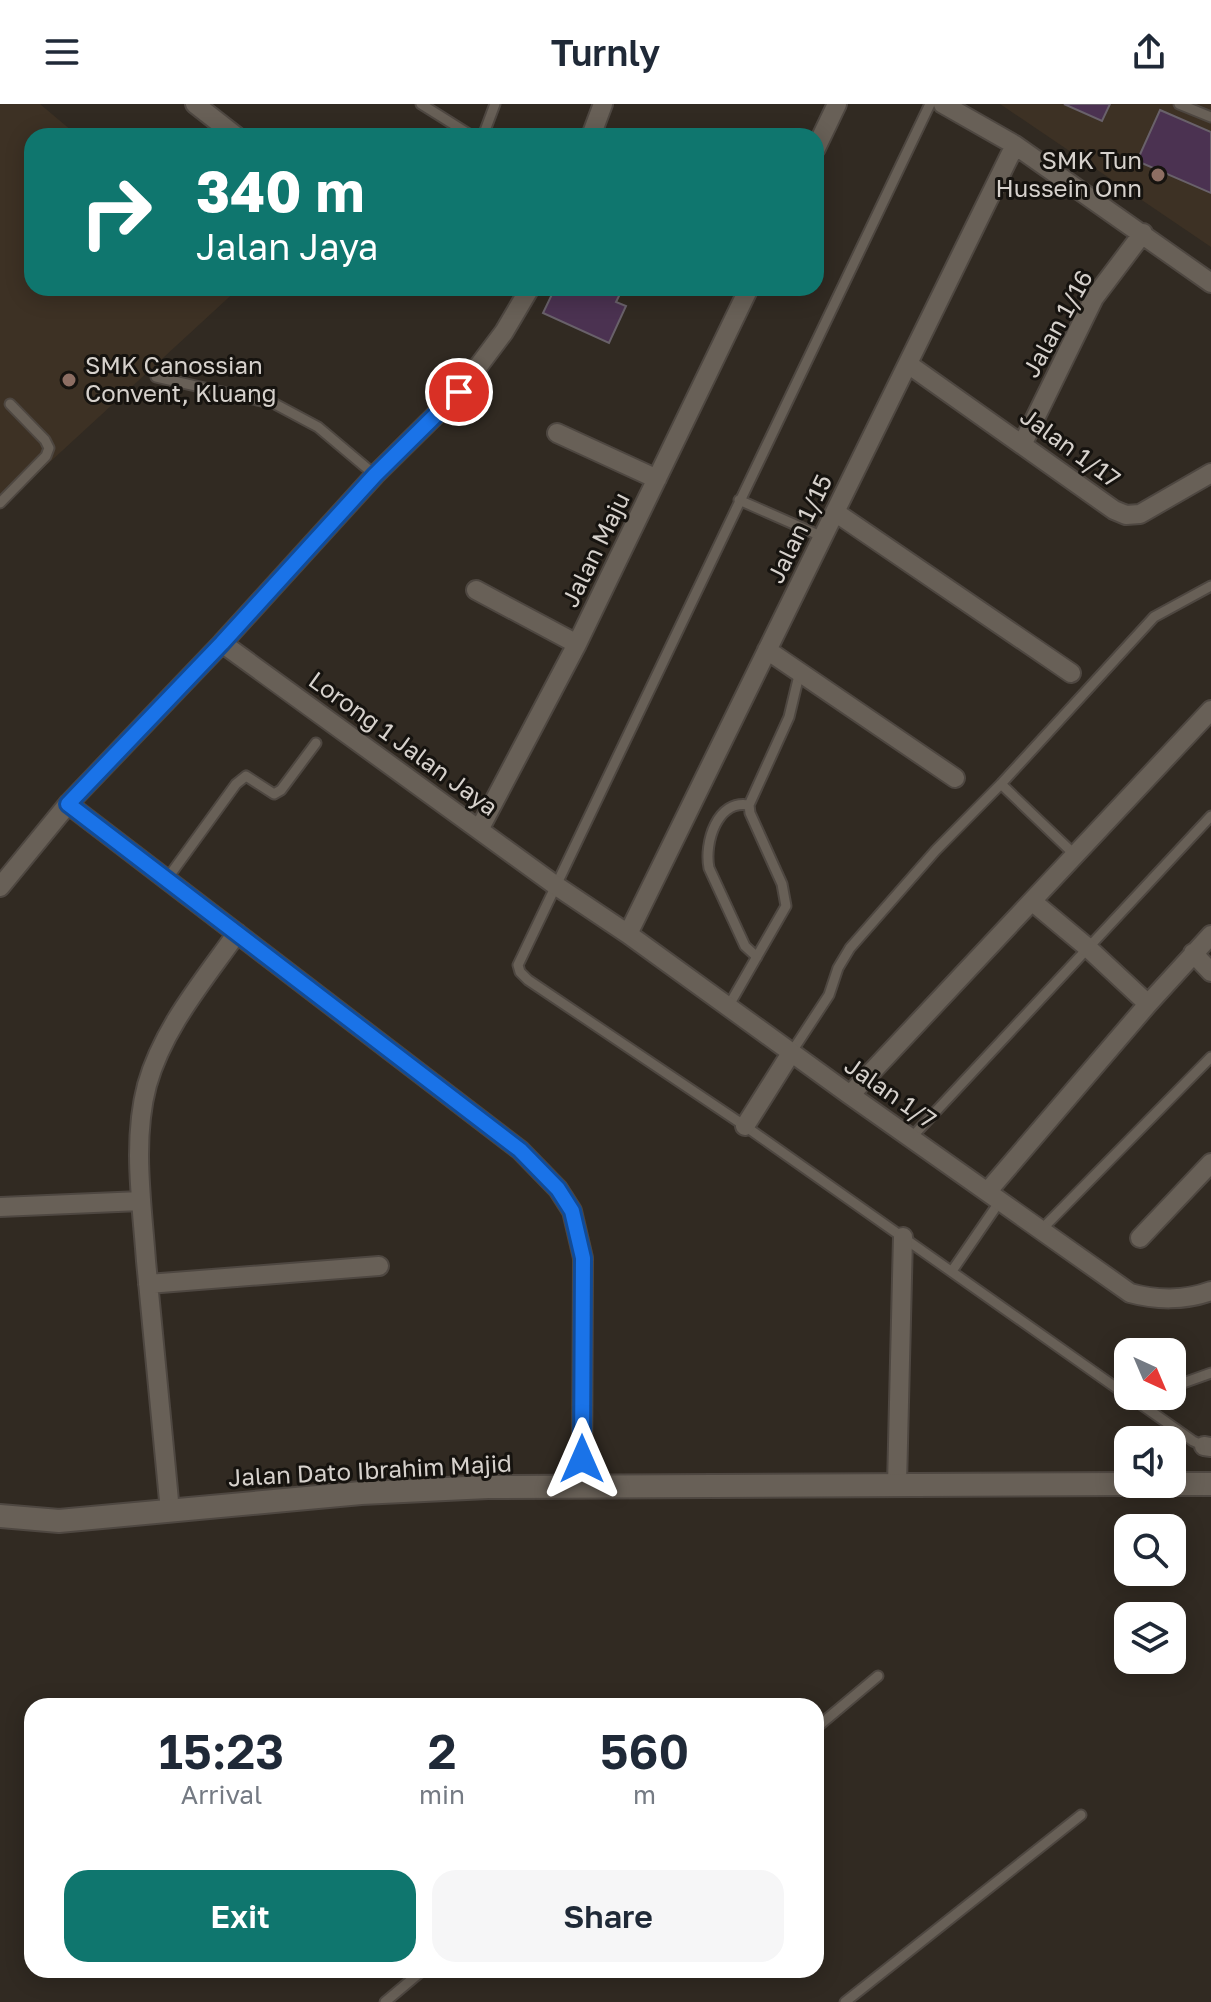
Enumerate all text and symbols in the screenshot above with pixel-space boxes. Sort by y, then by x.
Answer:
icon: menu [40,30,84,74]
icon: share [1127,30,1171,74]
text: Turnly [551,31,660,74]
place label: SMK Tun Hussein Onn [995,145,1142,202]
text: 340 m [196,157,365,224]
icon: right [64,160,168,264]
marker: SMK Tun Hussein Onn [1149,166,1167,184]
text: Jalan Jaya [196,225,378,268]
street label: Jalan 1/16 [1015,265,1098,382]
place label: SMK Canossian Convent, Kluang [85,350,277,407]
pin [425,358,493,426]
icon: arrive [437,370,481,414]
marker: SMK Canossian Convent, Kluang [60,371,78,389]
street label: Jalan 1/17 [1015,401,1126,493]
street label: Jalan 1/15 [760,469,837,588]
street label: Jalan Maju [554,487,635,611]
street label: Lorong 1 Jalan Jaya [304,665,504,821]
street label: Jalan 1/7 [840,1050,942,1134]
north arrow [1114,1338,1186,1410]
map controls [1114,1338,1186,1674]
position arrow [540,1417,624,1501]
button: sound [1114,1426,1186,1498]
street label: Jalan Dato Ibrahim Majid [227,1448,513,1491]
button: search [1114,1514,1186,1586]
button: layers [1114,1602,1186,1674]
text: 15:23 [159,1722,284,1780]
text: 2 [428,1722,456,1780]
text: 560 [600,1722,689,1780]
text: Arrival [181,1779,262,1810]
text: min [419,1779,465,1810]
text: m [633,1779,656,1810]
button: Exit [64,1870,416,1962]
button: Share [432,1870,784,1962]

